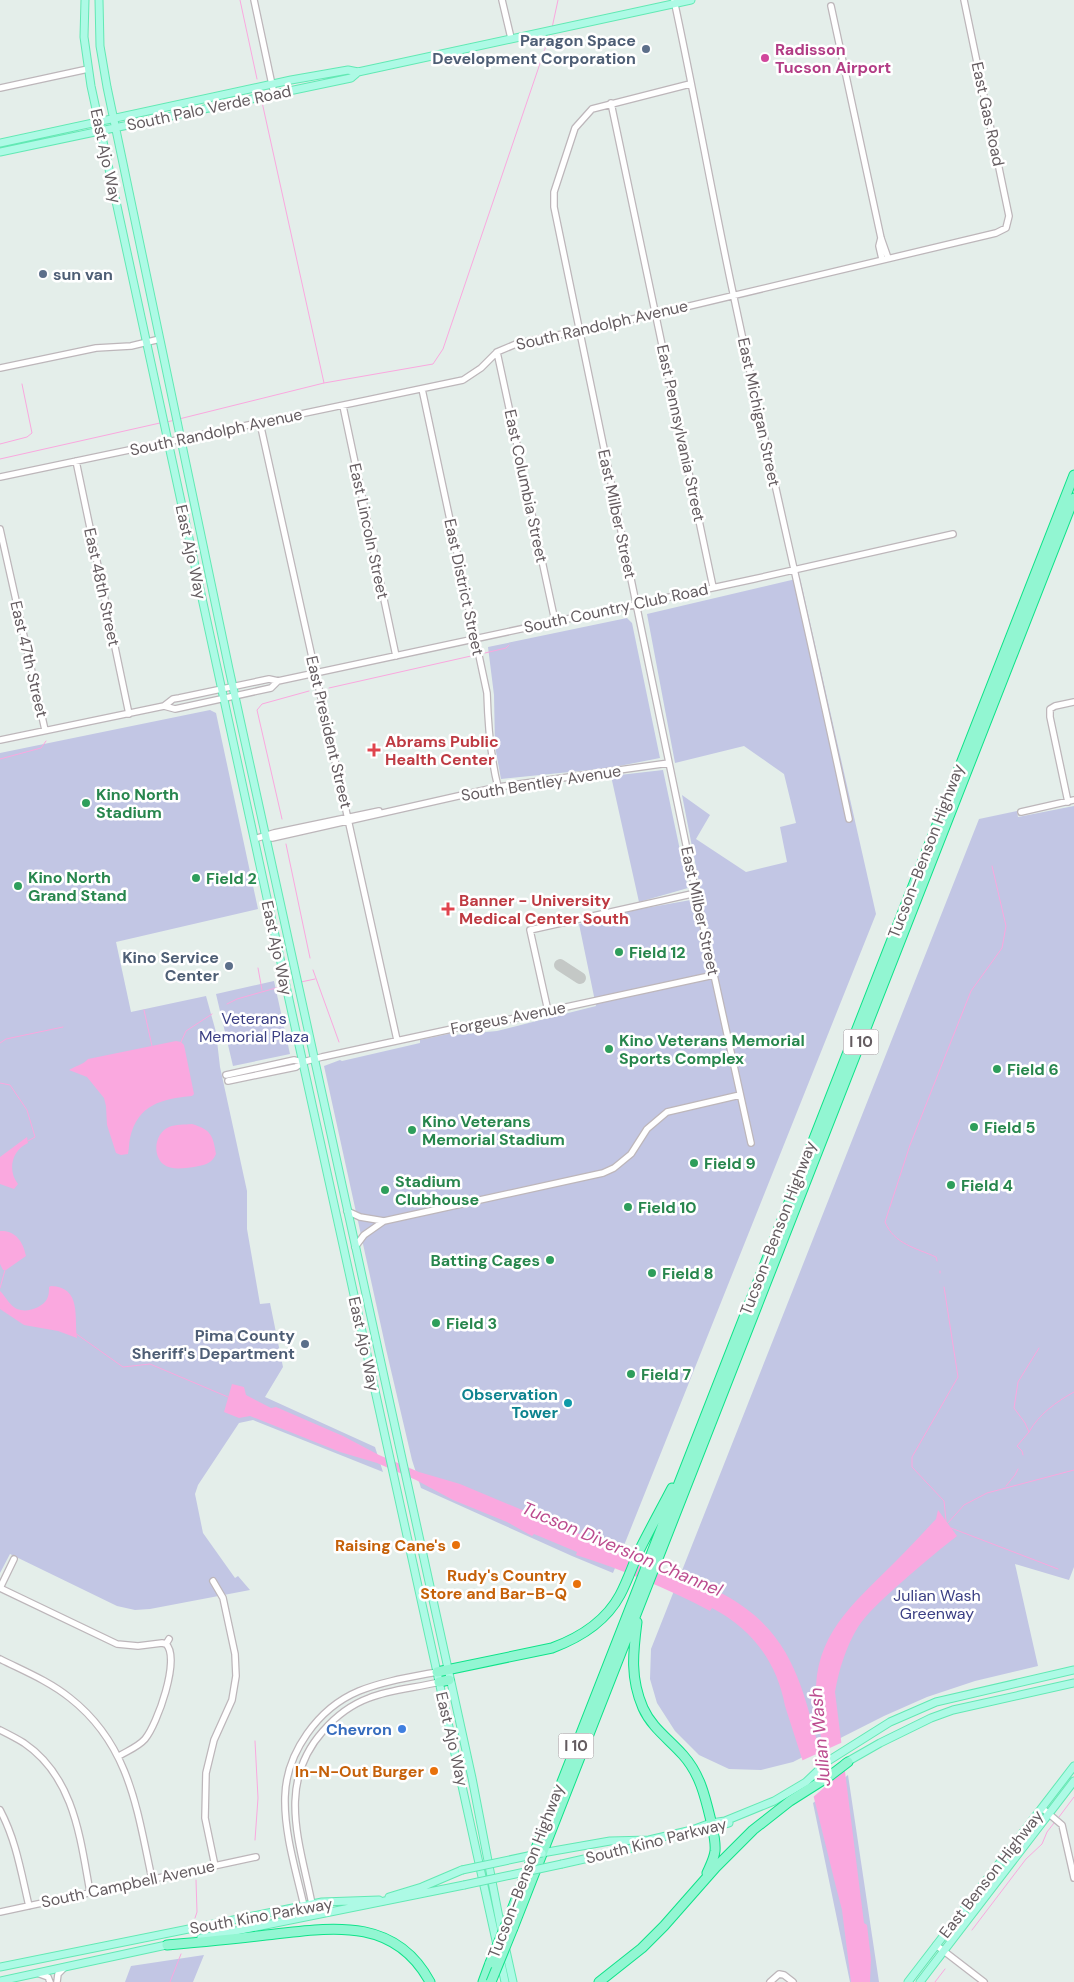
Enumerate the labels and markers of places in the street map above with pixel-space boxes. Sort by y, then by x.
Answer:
place label: Paragon Space Development Corporation [432,30,636,69]
place label: Radisson Tucson Airport [775,39,891,78]
marker: Paragon Space Development Corporation [640,43,652,55]
marker: Radisson Tucson Airport [759,52,771,64]
place label: sun van [53,264,113,285]
marker: sun van [37,268,49,280]
place label: Abrams Public Health Center [385,731,499,770]
marker: Abrams Public Health Center [367,743,381,757]
place label: Kino North Stadium [96,784,179,823]
marker: Kino North Stadium [80,797,92,809]
place label: Kino North Grand Stand [28,867,127,906]
place label: Field 2 [206,868,257,889]
marker: Field 2 [190,872,202,884]
marker: Kino North Grand Stand [12,880,24,892]
place label: Banner - University Medical Center South [459,890,629,929]
marker: Banner - University Medical Center South [441,902,455,916]
place label: Field 12 [629,942,685,963]
marker: Field 12 [613,946,625,958]
place label: Kino Service Center [122,947,219,986]
marker: Kino Service Center [223,960,235,972]
place label: Kino Veterans Memorial Sports Complex [619,1030,805,1069]
marker: Kino Veterans Memorial Sports Complex [603,1043,615,1055]
place label: Field 6 [1007,1059,1059,1080]
marker: Field 6 [991,1063,1003,1075]
place label: Kino Veterans Memorial Stadium [422,1111,565,1150]
place label: Field 5 [984,1117,1035,1138]
marker: Field 5 [968,1121,980,1133]
marker: Kino Veterans Memorial Stadium [406,1124,418,1136]
place label: Field 9 [704,1153,756,1174]
marker: Field 9 [688,1157,700,1169]
place label: Stadium Clubhouse [395,1171,479,1210]
place label: Field 4 [961,1175,1013,1196]
marker: Field 4 [945,1179,957,1191]
marker: Stadium Clubhouse [379,1184,391,1196]
place label: Field 10 [638,1197,697,1218]
marker: Field 10 [622,1201,634,1213]
place label: Batting Cages [431,1250,540,1271]
marker: Batting Cages [544,1254,556,1266]
place label: Field 8 [662,1263,714,1284]
marker: Field 8 [646,1267,658,1279]
place label: Field 3 [446,1313,497,1334]
marker: Field 3 [430,1317,442,1329]
place label: Pima County Sheriff's Department [132,1325,295,1364]
marker: Pima County Sheriff's Department [299,1338,311,1350]
place label: Field 7 [641,1364,691,1385]
marker: Field 7 [625,1368,637,1380]
place label: Observation Tower [462,1384,558,1423]
marker: Observation Tower [562,1397,574,1409]
place label: Raising Cane's [335,1535,446,1556]
marker: Raising Cane's [450,1539,462,1551]
place label: Rudy's Country Store and Bar-B-Q [420,1565,567,1604]
marker: Rudy's Country Store and Bar-B-Q [571,1578,583,1590]
place label: Chevron [326,1719,392,1740]
marker: Chevron [396,1723,408,1735]
place label: In-N-Out Burger [295,1761,424,1782]
marker: In-N-Out Burger [428,1765,440,1777]

